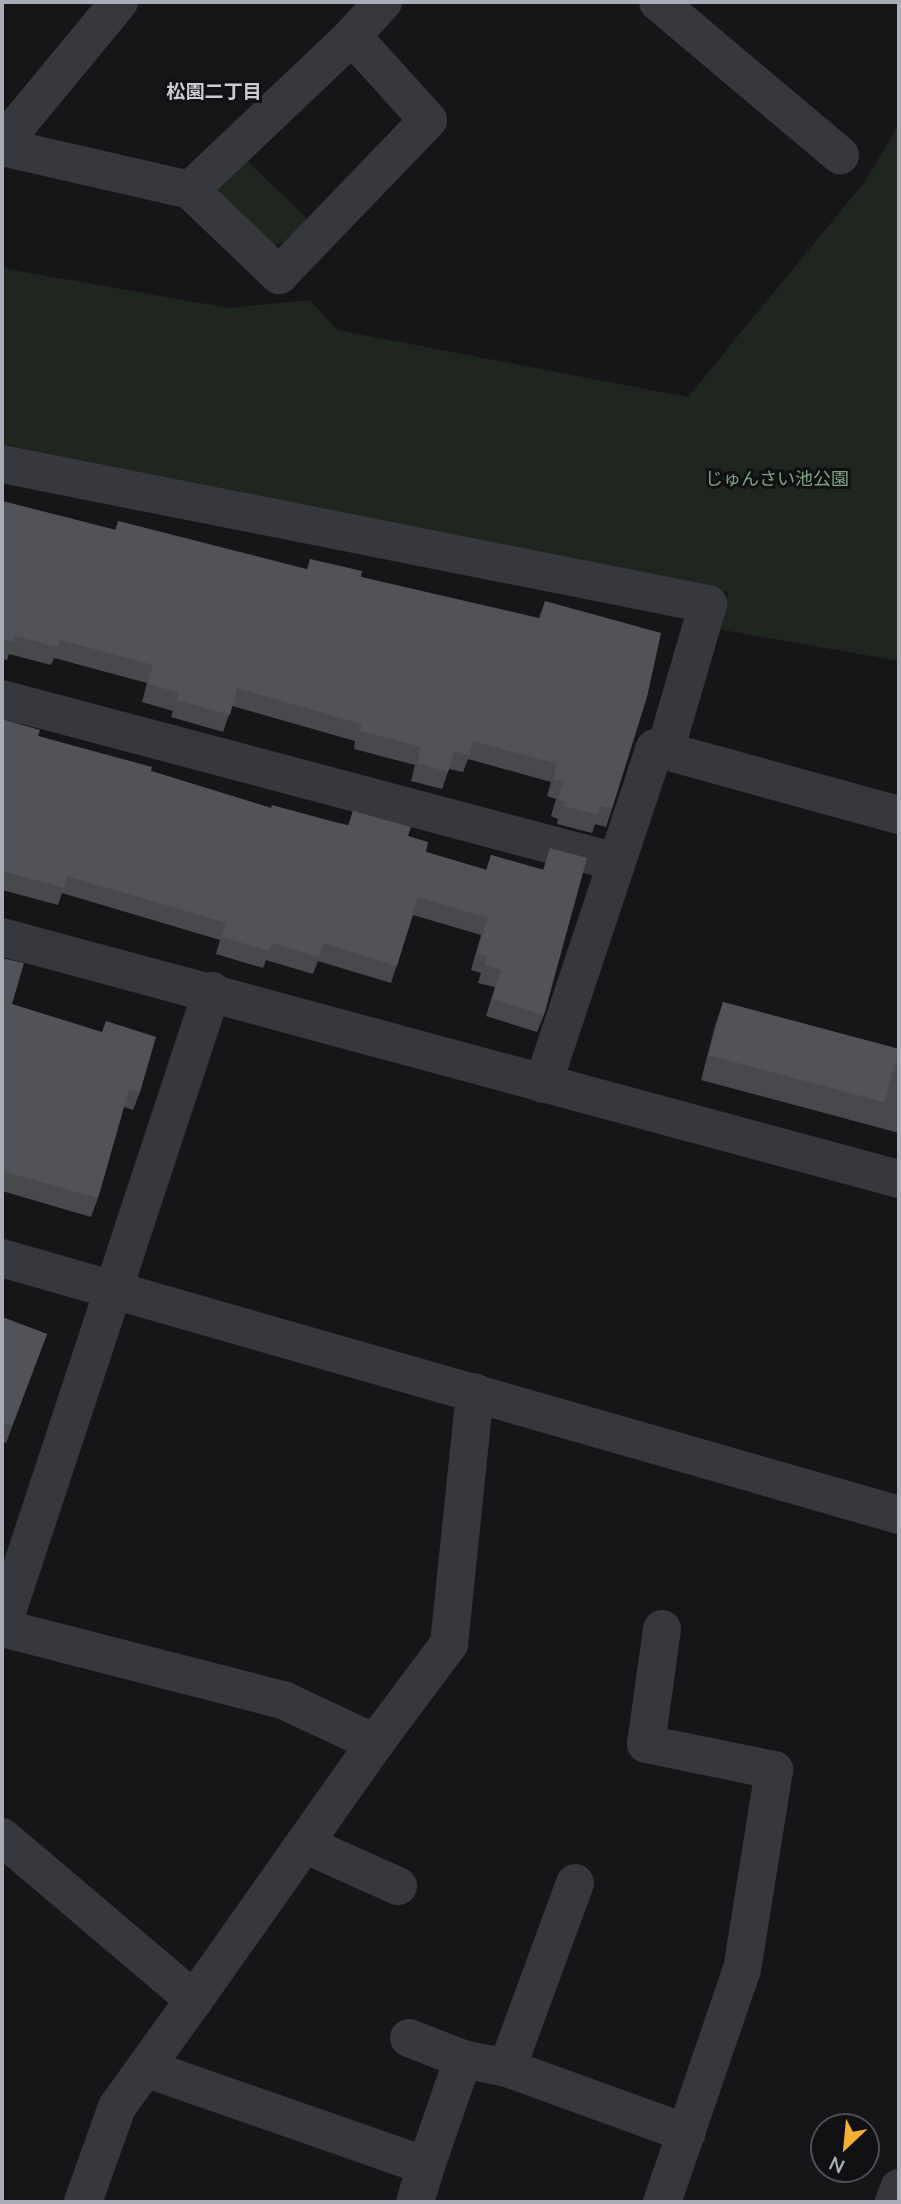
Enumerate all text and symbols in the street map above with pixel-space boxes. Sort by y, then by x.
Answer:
district label: 松園二丁目 [167,81,261,103]
park label: じゅんさい池公園 [705,468,849,490]
north arrow [810,2113,880,2183]
text: N [825,2151,848,2179]

